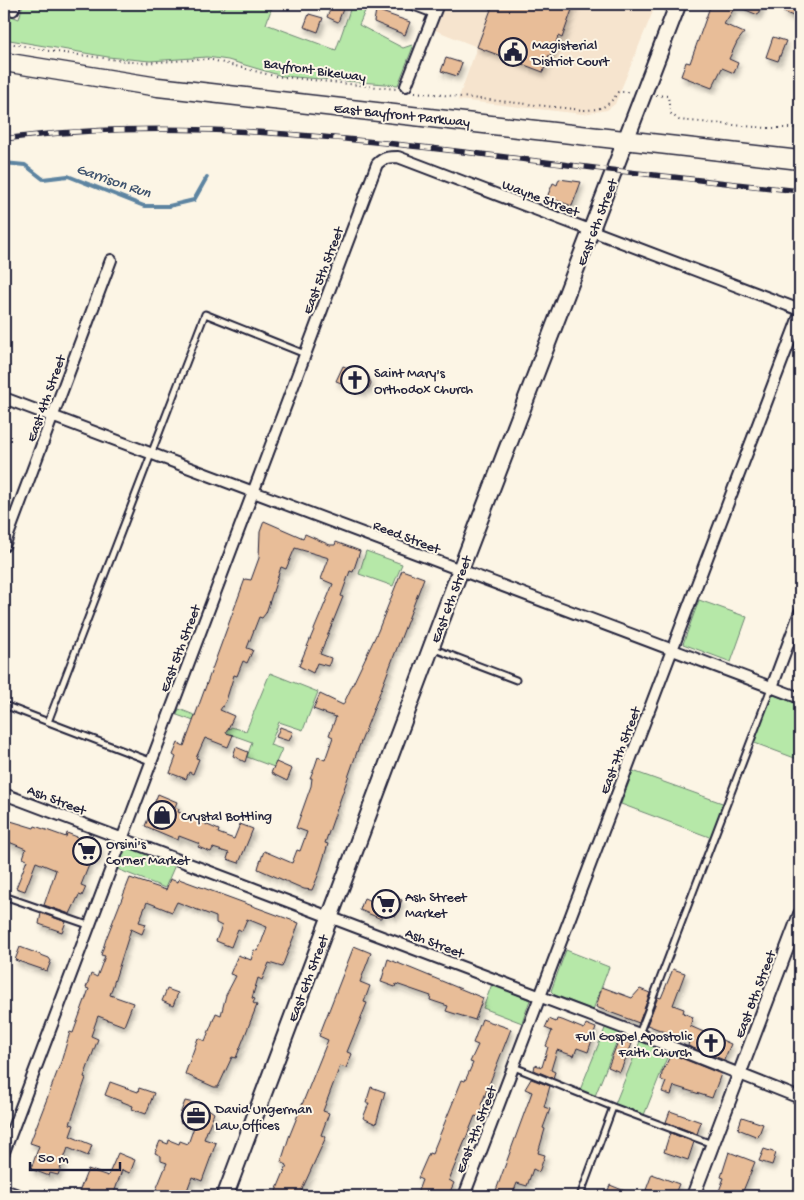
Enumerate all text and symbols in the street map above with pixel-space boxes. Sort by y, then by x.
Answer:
public building icon: Magisterial District Court [498,37,528,67]
place label: Magisterial District Court [531,38,610,71]
street label: Bayfront Bikeway [261,56,367,87]
street label: East Bayfront Parkway [333,101,471,132]
water label: Garrison Run [74,161,154,203]
street label: East 6th Street [574,176,623,269]
street label: Wayne Street [499,177,582,222]
street label: East 5th Street [300,224,349,317]
street label: East 4th Street [24,352,71,445]
church icon: Saint Mary's Orthodox Church [340,365,370,395]
place label: Saint Mary's Orthodox Church [374,366,473,399]
street label: Reed Street [370,518,443,559]
street label: East 6th Street [428,553,477,646]
street label: East 5th Street [157,602,206,695]
street label: East 7th Street [597,704,646,797]
street label: Ash Street [24,782,89,821]
shop icon: Crystal Bottling [147,800,177,830]
place label: Crystal Bottling [181,809,272,826]
supermarket icon: Orsini's Corner Market [72,836,102,866]
place label: Orsini's Corner Market [106,837,191,870]
supermarket icon: Ash Street Market [371,889,401,919]
place label: Ash Street Market [405,890,468,923]
street label: Ash Street [402,925,467,964]
street label: East 6th Street [285,932,334,1025]
street label: East 8th Street [732,948,781,1041]
church icon: Full Gospel Apostolic Faith Church [696,1028,726,1058]
place label: Full Gospel Apostolic Faith Church [575,1029,693,1062]
street label: East 7th Street [453,1083,502,1176]
office icon: David Ungerman Law Offices [181,1101,211,1131]
place label: David Ungerman Law Offices [214,1102,312,1135]
scale bar [30,1140,120,1172]
text: 50 m [38,1150,69,1168]

